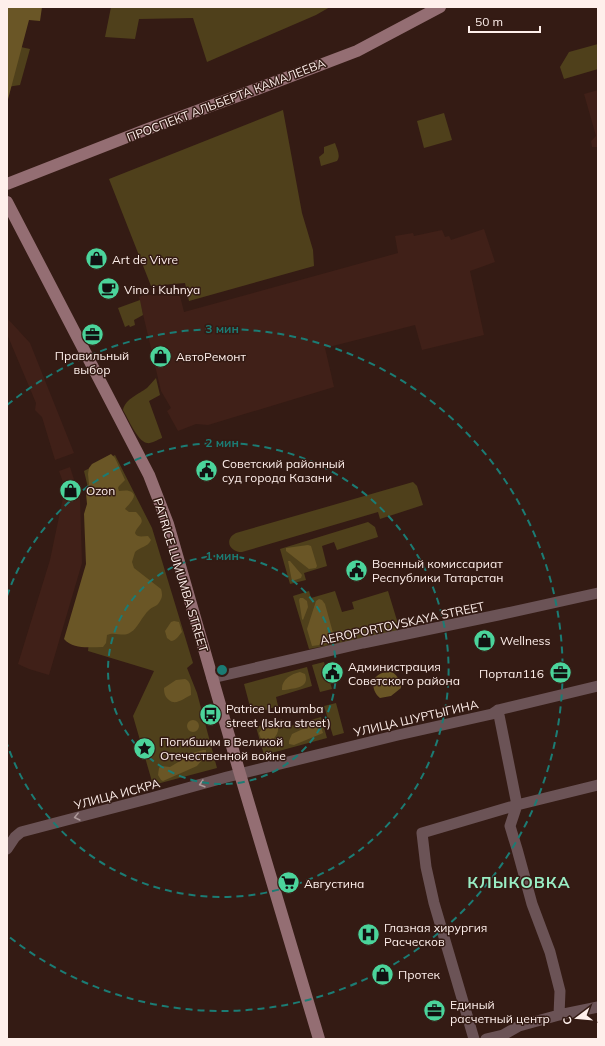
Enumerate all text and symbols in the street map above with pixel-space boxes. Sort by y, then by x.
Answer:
scale bar [469,8,540,34]
text: 50 m [475,14,503,29]
street label: ПРОСПЕКТ АЛЬБЕРТА КАМАЛЕЕВА [125,55,328,145]
shop icon: Art de Vivre [84,246,110,272]
place label: Art de Vivre [112,252,178,267]
cafe icon: Vino i Kuhnya [96,276,122,302]
place label: Vino i Kuhnya [124,282,200,297]
office icon: Правильный выбор [79,321,105,347]
text: 3 мин [205,321,239,336]
shop icon: АвтоРемонт [147,343,173,369]
place label: Правильный выбор [55,348,129,377]
place label: АвтоРемонт [176,349,247,364]
text: 2 мин [205,435,239,450]
place label: Советский районный суд города Казани [222,456,345,485]
public building icon: Советский районный суд города Казани [194,457,220,483]
shop icon: Ozon [58,477,84,503]
place label: Ozon [86,483,115,498]
street label: PATRICE LUMUMBA STREET [150,496,212,655]
text: 1 мин [205,548,239,563]
place label: Военный комиссариат Республики Татарстан [372,556,504,585]
public building icon: Военный комиссариат Республики Татарстан [343,557,369,583]
street label: AEROPORTOVSKAYA STREET [318,598,486,648]
shop icon: Wellness [472,627,498,653]
place label: Wellness [500,633,550,648]
place label: Администрация Советского района [348,659,460,688]
public building icon: Администрация Советского района [320,660,346,686]
office icon: Портал116 [547,660,573,686]
centre of rings [215,663,229,677]
place label: Портал116 [479,666,544,681]
street label: УЛИЦА ШУРТЫГИНА [351,696,480,740]
place label: Patrice Lumumba street (Iskra street) [226,701,331,730]
bus stop icon: Patrice Lumumba street (Iskra street) [197,702,223,728]
place label: Погибшим в Великой Отечественной войне [160,734,286,763]
place icon: Погибшим в Великой Отечественной войне [132,735,158,761]
street label: УЛИЦА ИСКРА [71,775,162,813]
one-way arrow [199,779,206,788]
one-way arrow [73,813,80,821]
supermarket icon: Августина [276,870,302,896]
district label: КЛЫКОВКА [467,872,571,892]
place label: Августина [304,876,364,891]
place label: Глазная хирургия Расческов [384,920,487,949]
hospital icon: Глазная хирургия Расческов [356,921,382,947]
shop icon: Протек [370,961,396,987]
place label: Протек [398,967,441,982]
place label: Единый расчетный центр [450,997,550,1026]
office icon: Единый расчетный центр [421,998,447,1024]
north arrow [557,998,597,1038]
text: С [559,1015,575,1026]

